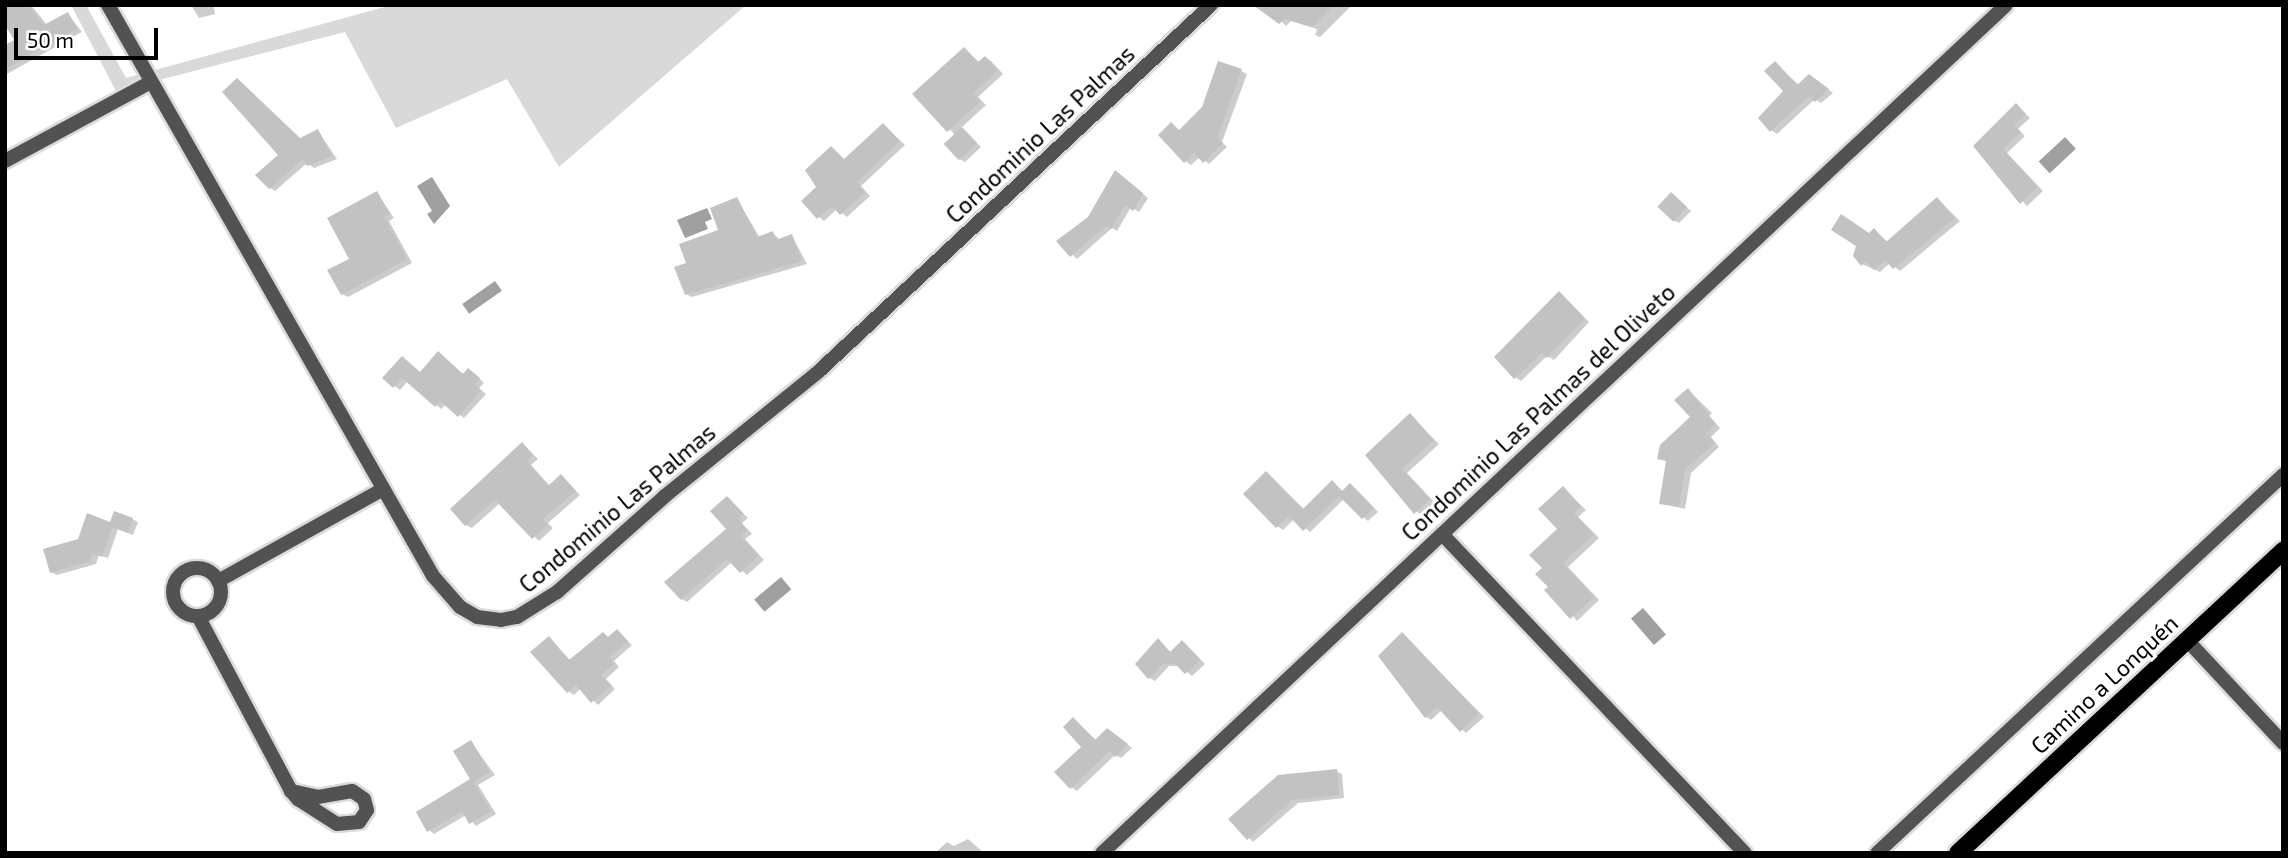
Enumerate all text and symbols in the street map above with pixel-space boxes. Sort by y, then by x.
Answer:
scale bar [18,14,161,58]
text: 50 m [27,27,74,52]
street label: Condominio Las Palmas [940,39,1140,229]
street label: Condominio Las Palmas del Oliveto [1395,278,1681,546]
street label: Condominio Las Palmas [513,418,721,598]
street label: Camino a Lonquén [2025,609,2183,759]

